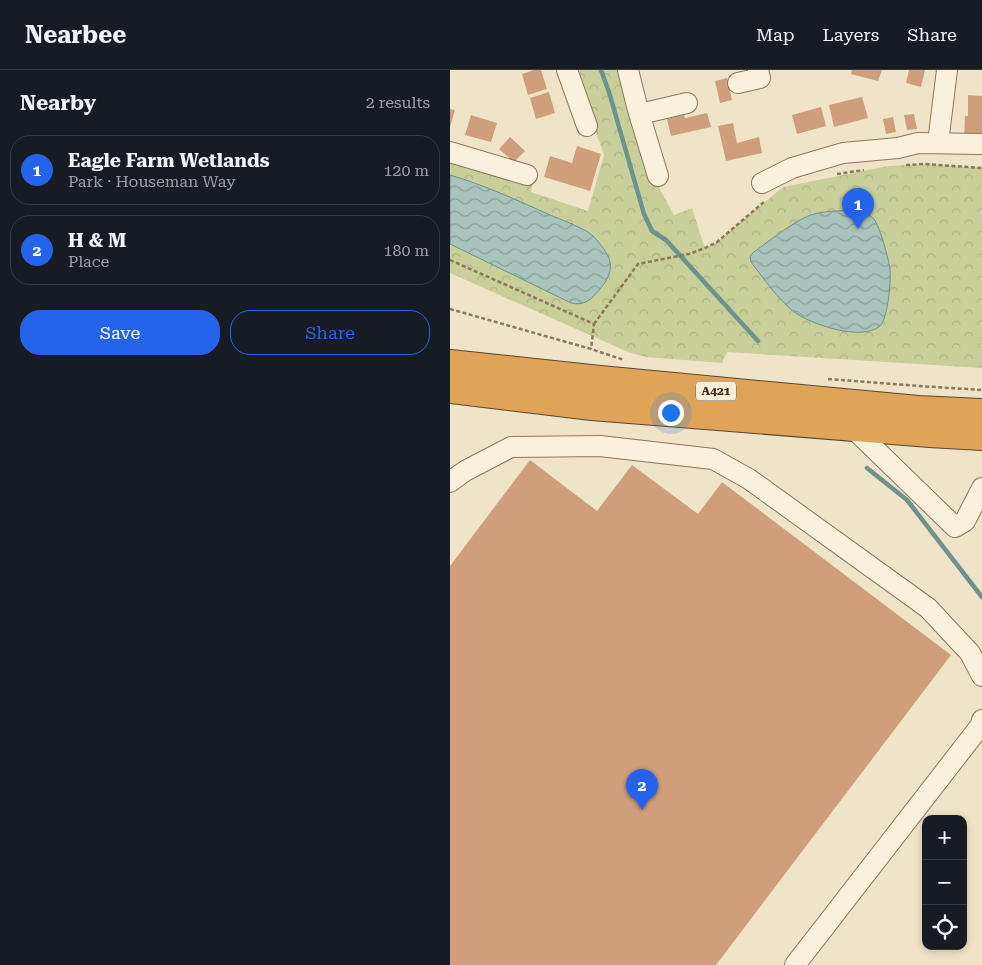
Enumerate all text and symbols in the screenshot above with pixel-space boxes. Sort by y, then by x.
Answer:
text: Nearbee [25,21,126,49]
text: Map [756,24,795,45]
text: Layers [823,24,879,45]
text: Share [907,24,957,45]
text: Nearby [20,91,96,115]
text: 2 results [366,93,430,112]
text: Eagle Farm Wetlands [68,149,269,172]
text: 1 [33,161,41,180]
text: 120 m [383,161,429,180]
text: Park · Houseman Way [68,172,236,191]
pin: 1 [842,188,874,229]
text: H & M [68,229,126,252]
text: 2 [33,241,41,260]
text: 180 m [383,241,429,260]
text: Place [68,252,109,271]
button: Save [20,310,220,355]
button: Share [230,310,430,355]
road number: A421 [696,382,736,401]
your location [658,400,684,426]
pin: 2 [626,769,658,810]
map controls [922,815,967,950]
button: + [922,815,967,860]
button: − [922,860,967,905]
button: locate [922,905,967,950]

